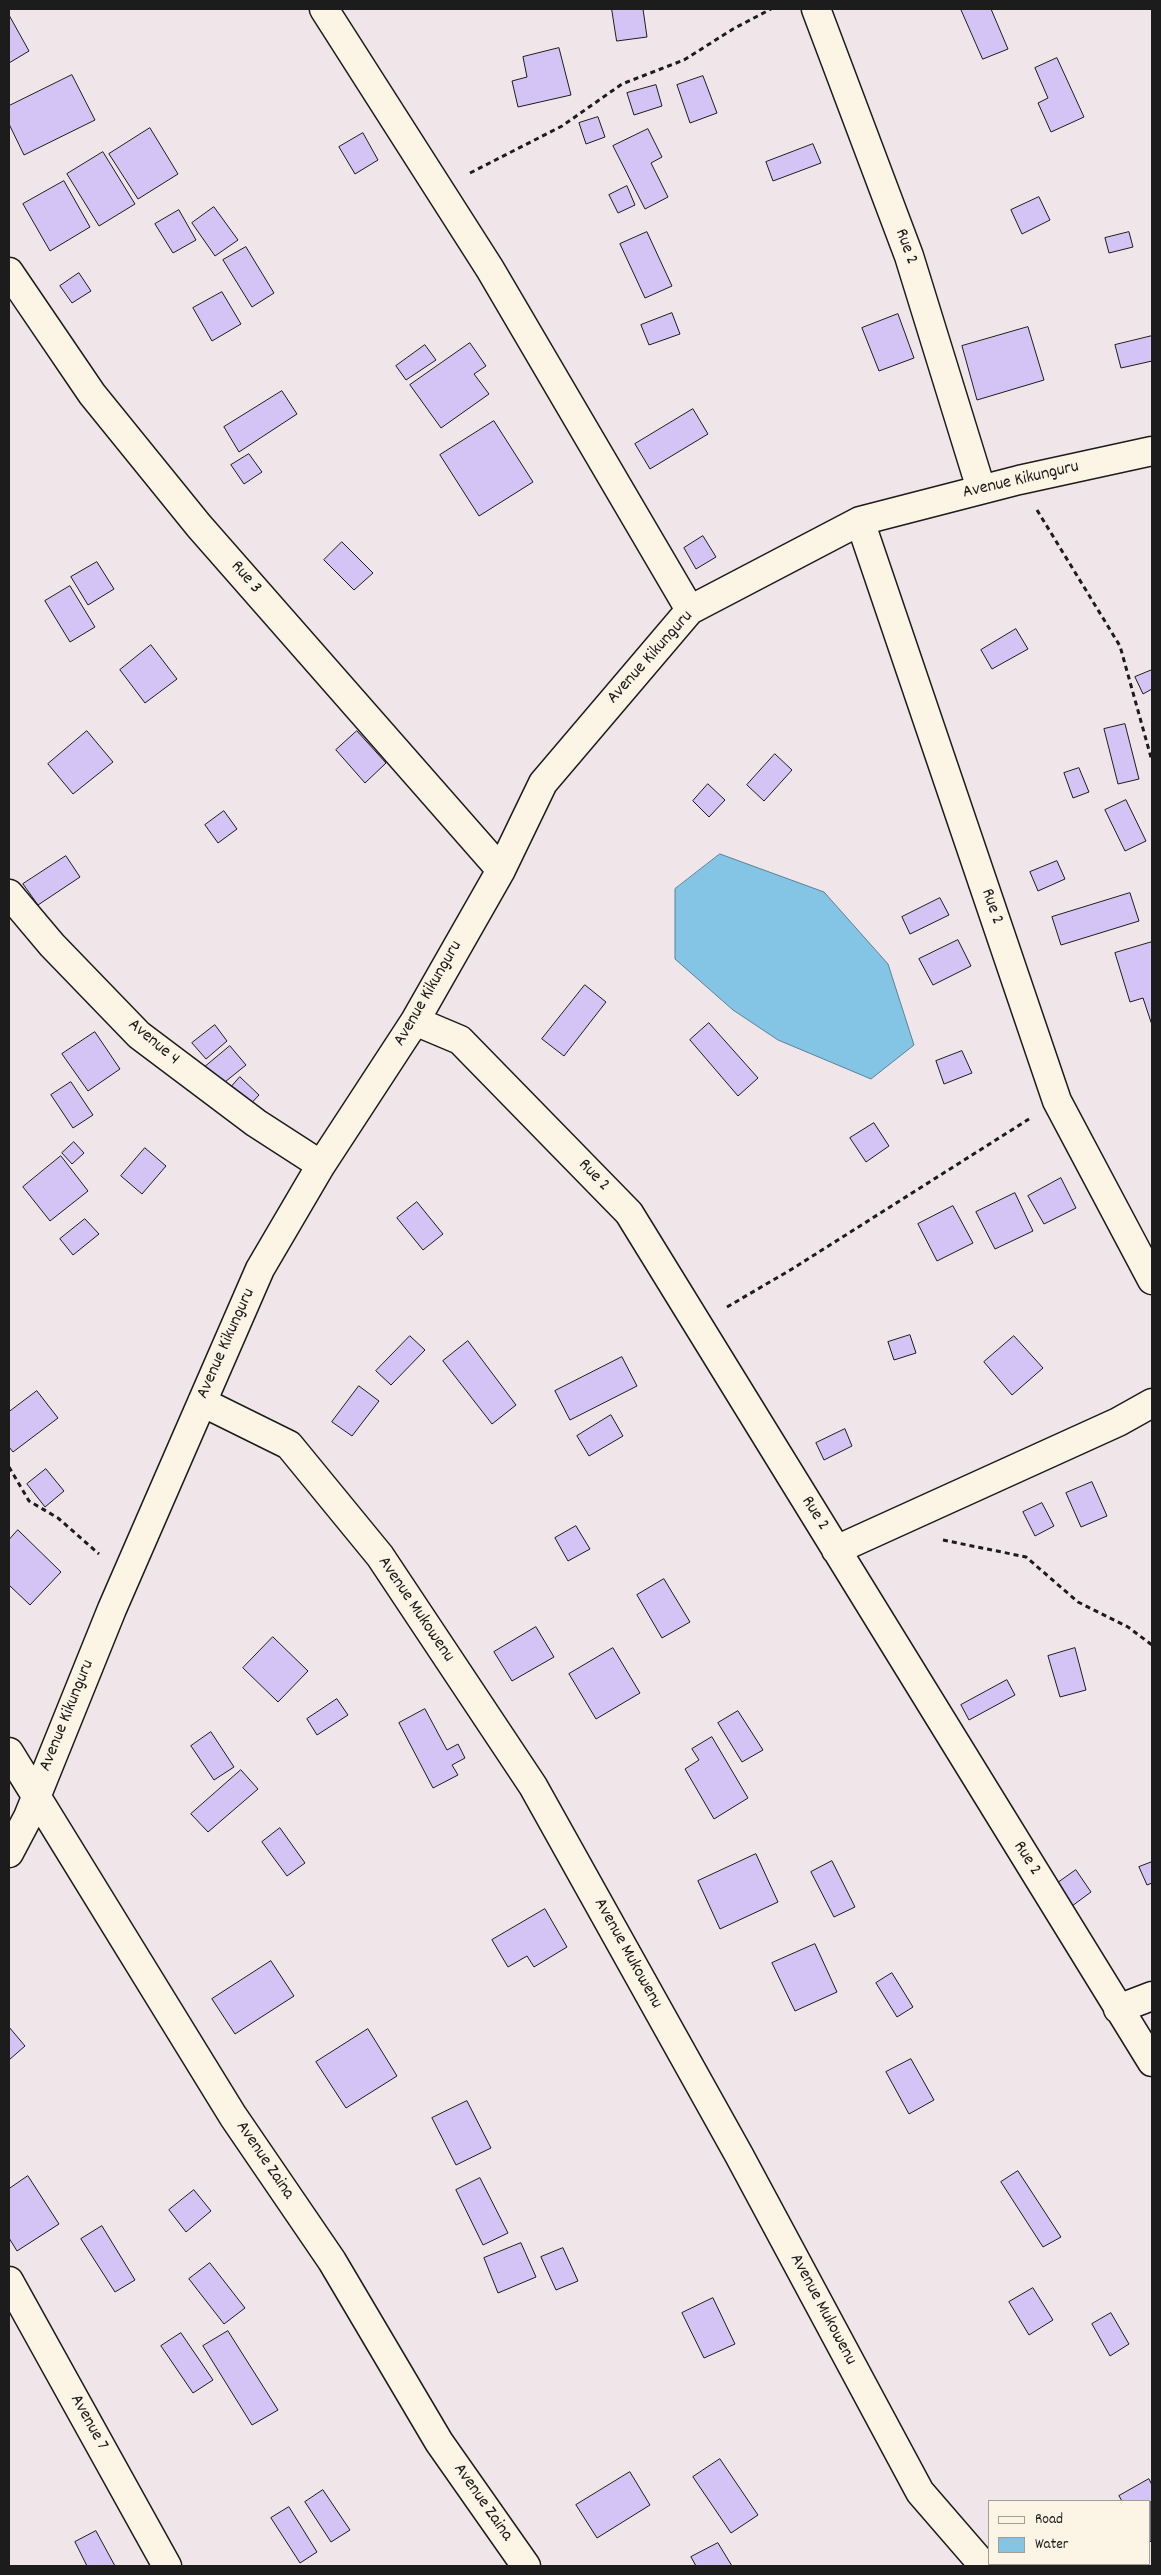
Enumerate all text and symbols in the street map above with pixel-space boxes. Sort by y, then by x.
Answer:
street label: Rue 2 [889,226,921,268]
street label: Avenue Kikunguru [961,457,1081,505]
street label: Rue 3 [225,557,265,599]
street label: Avenue Kikunguru [603,607,699,709]
street label: Rue 2 [975,886,1007,928]
street label: Avenue Kikunguru [390,937,468,1051]
street label: Avenue 4 [123,1015,183,1071]
street label: Rue 2 [573,1155,613,1197]
street label: Avenue Kikunguru [193,1285,261,1403]
street label: Rue 2 [795,1493,833,1535]
street label: Avenue Mukowenu [372,1553,458,1667]
street label: Avenue Kikunguru [36,1657,100,1775]
street label: Rue 2 [1007,1838,1045,1880]
street label: Avenue Mukowenu [588,1895,666,2013]
street label: Avenue Zaina [230,2118,298,2204]
street label: Avenue Mukowenu [784,2251,860,2369]
street label: Avenue 7 [64,2391,112,2455]
street label: Avenue Zaina [447,2460,517,2546]
legend [988,2500,1151,2565]
text: Road [1035,2509,1063,2531]
text: Water [1035,2534,1068,2556]

